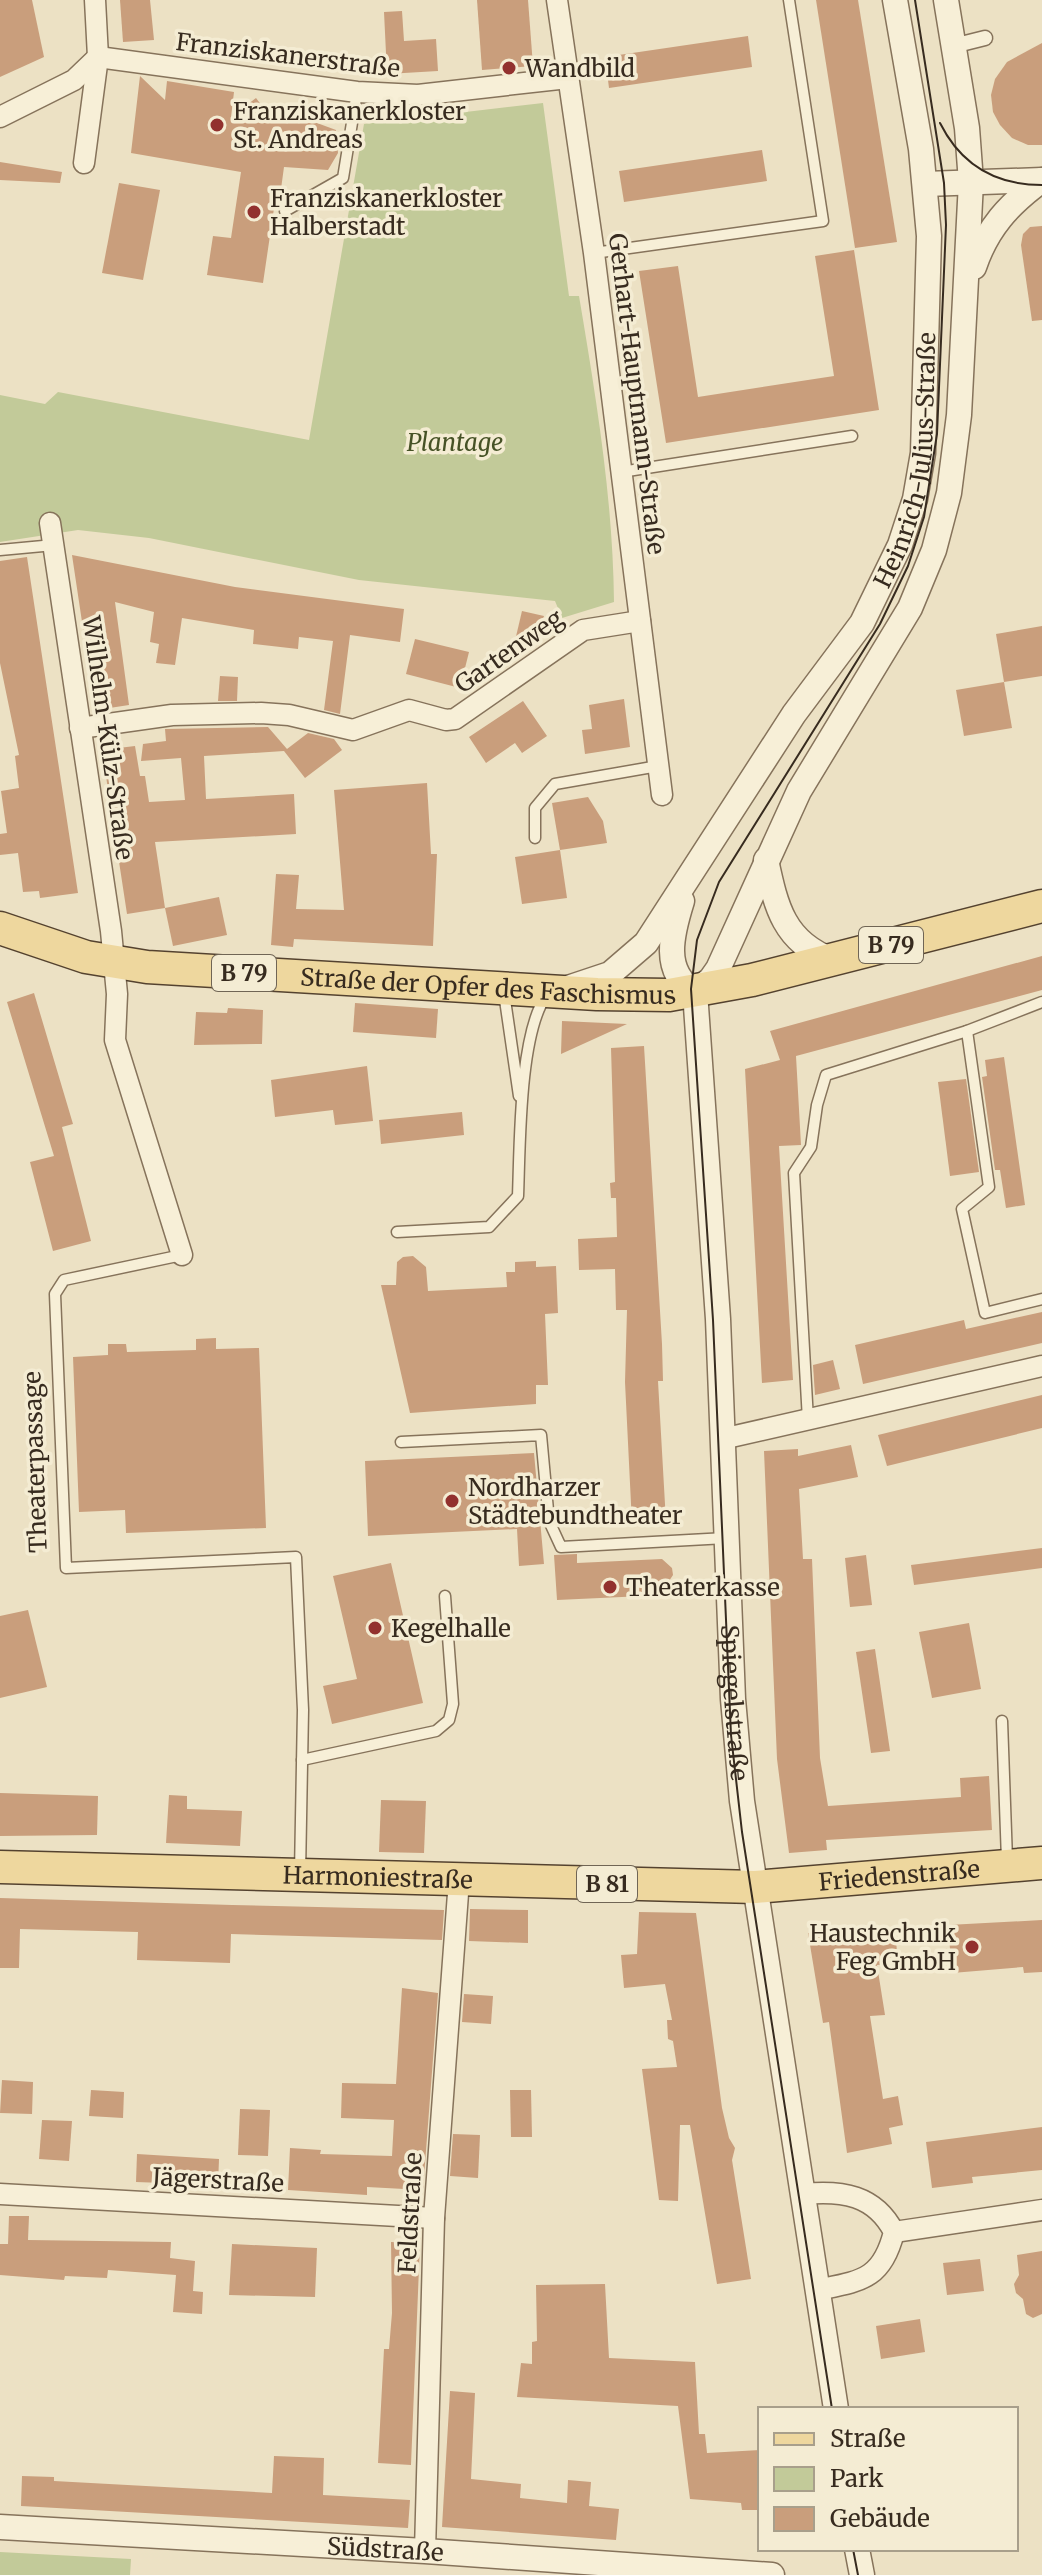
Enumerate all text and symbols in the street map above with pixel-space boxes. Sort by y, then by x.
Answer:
street label: Franziskanerstraße [174,26,402,84]
place label: Wandbild [524,53,635,84]
marker: Wandbild [500,59,518,77]
place label: Franziskanerkloster St. Andreas [233,96,466,155]
marker: Franziskanerkloster St. Andreas [208,116,226,134]
place label: Franziskanerkloster Halberstadt [270,183,503,242]
marker: Franziskanerkloster Halberstadt [245,203,263,221]
street label: Gerhart-Hauptmann-Straße [602,232,672,556]
street label: Heinrich-Julius-Straße [866,332,942,593]
park label: Plantage [407,427,503,458]
street label: Gartenweg [449,602,570,700]
street label: Wilhelm-Külz-Straße [75,613,140,862]
road number: B 79 [859,927,923,963]
road number: B 79 [212,955,276,991]
street label: Straße der Opfer des Faschismus [299,961,678,1011]
street label: Theaterpassage [16,1371,54,1553]
place label: Nordharzer Städtebundtheater [468,1472,683,1531]
marker: Nordharzer Städtebundtheater [443,1492,461,1510]
place label: Theaterkasse [626,1572,780,1603]
marker: Theaterkasse [601,1578,619,1596]
place label: Kegelhalle [391,1613,511,1644]
marker: Kegelhalle [366,1619,384,1637]
street label: Spiegelstraße [715,1624,756,1782]
street label: Friedenstraße [817,1853,981,1897]
street label: Harmoniestraße [282,1859,473,1895]
road number: B 81 [577,1866,637,1902]
place label: Haustechnik Feg GmbH [809,1918,957,1977]
marker: Haustechnik Feg GmbH [963,1938,981,1956]
street label: Feldstraße [391,2152,429,2274]
street label: Jägerstraße [150,2161,285,2199]
legend [758,2407,1018,2551]
text: Straße [830,2423,905,2454]
text: Park [830,2463,884,2494]
text: Gebäude [830,2503,930,2534]
street label: Südstraße [326,2530,445,2568]

